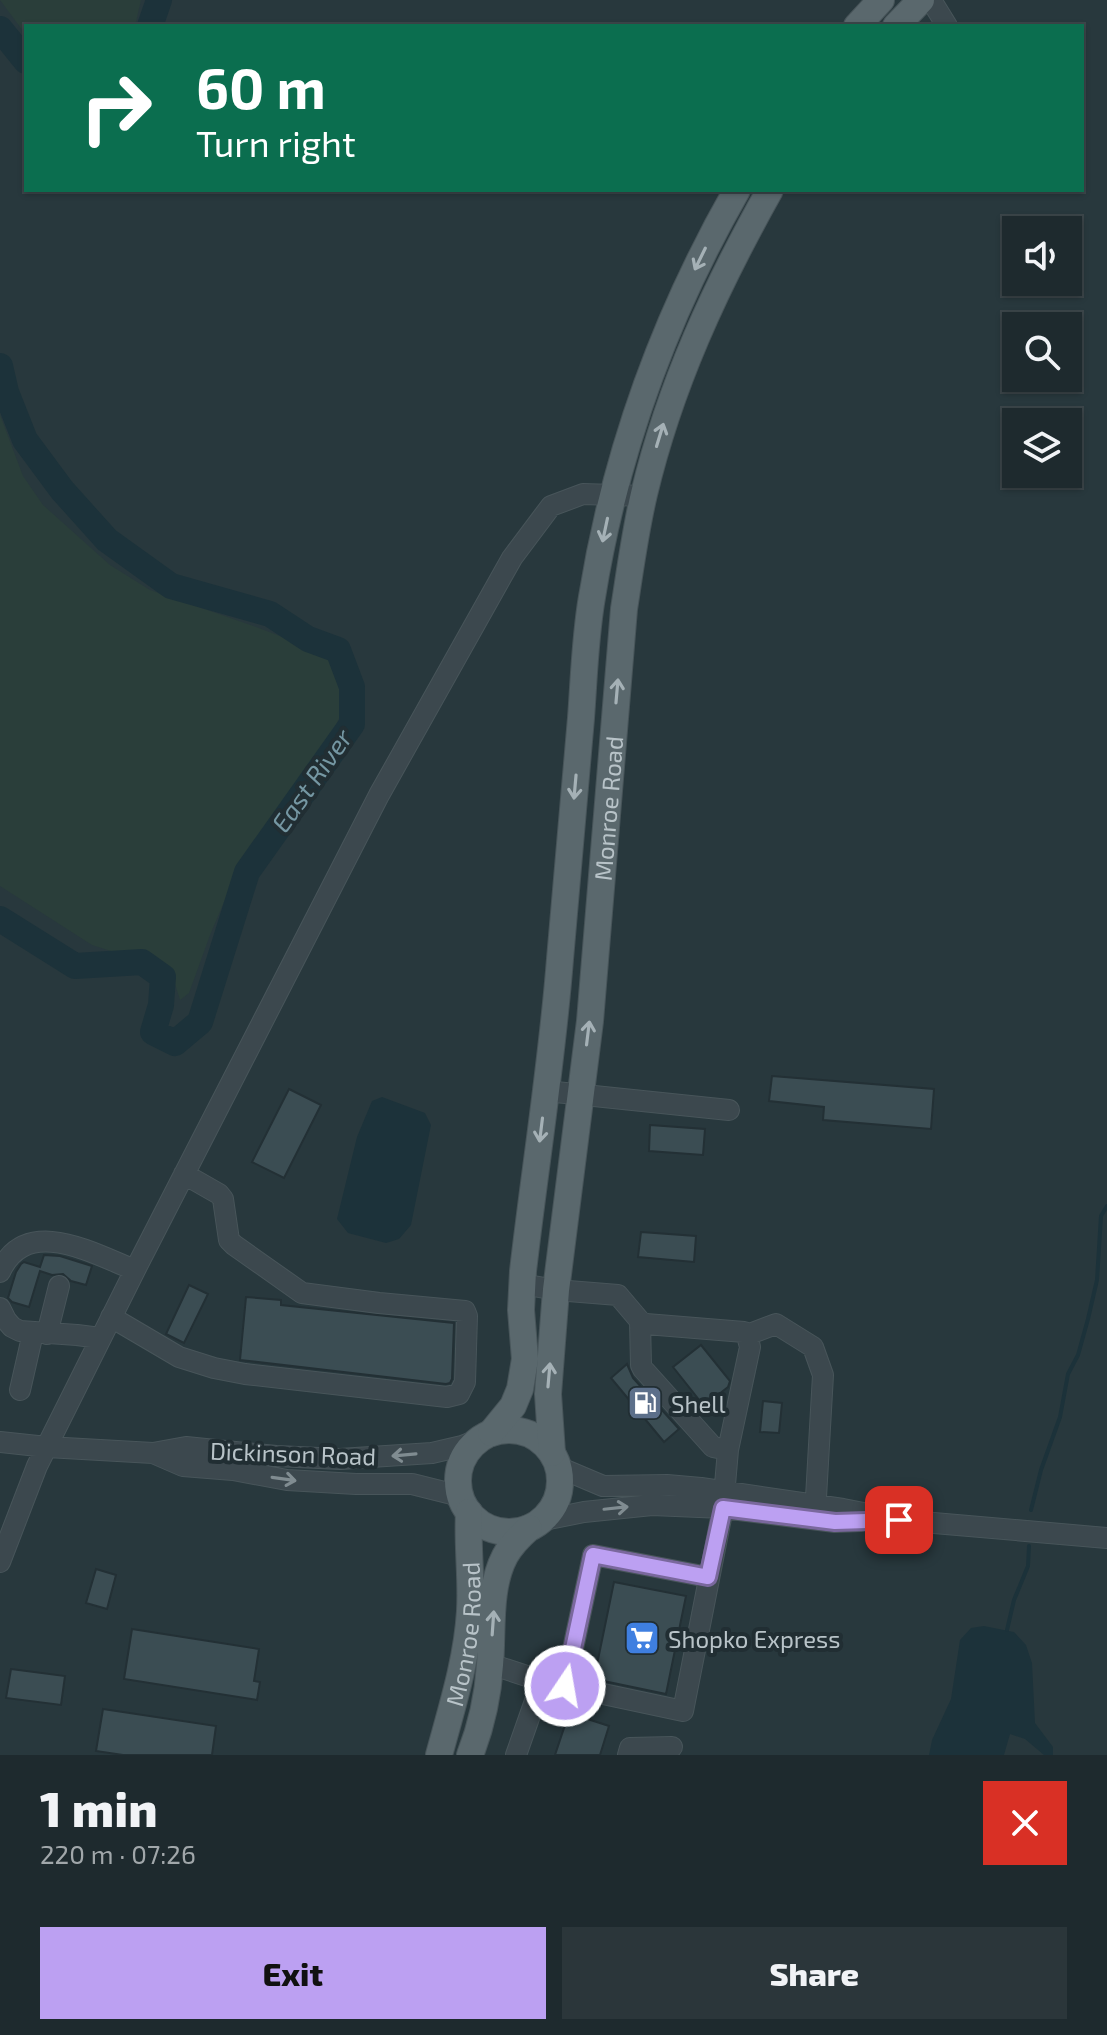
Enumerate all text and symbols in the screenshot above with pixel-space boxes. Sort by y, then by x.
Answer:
text: 60 m [196,53,326,120]
icon: right [64,56,168,160]
text: Turn right [196,121,356,164]
map controls [1002,216,1082,488]
button: sound [1002,216,1082,296]
one-way arrow [692,246,707,270]
button: search [1002,312,1082,392]
button: layers [1002,408,1082,488]
one-way arrow [653,422,668,448]
one-way arrow [597,516,612,542]
one-way arrow [610,678,625,705]
water label: East River [264,722,358,837]
street label: Monroe Road [587,735,628,882]
one-way arrow [567,774,582,800]
one-way arrow [581,1021,596,1046]
one-way arrow [533,1116,548,1143]
one-way arrow [542,1362,557,1389]
fuel station icon: Shell [626,1384,664,1422]
place label: Shell [671,1389,726,1418]
street label: Dickinson Road [209,1436,377,1470]
one-way arrow [391,1448,418,1463]
one-way arrow [270,1471,297,1486]
pin [865,1486,933,1554]
icon: arrive [877,1498,921,1542]
one-way arrow [602,1501,629,1516]
street label: Monroe Road [439,1561,485,1709]
one-way arrow [486,1610,501,1637]
supermarket icon: Shopko Express [623,1619,661,1657]
place label: Shopko Express [668,1624,840,1653]
position arrow [523,1644,607,1728]
text: 1 min [40,1779,158,1837]
button: close [983,1781,1067,1865]
text: 220 m · 07:26 [40,1838,196,1869]
button: Exit [40,1927,546,2019]
button: Share [562,1927,1067,2019]

